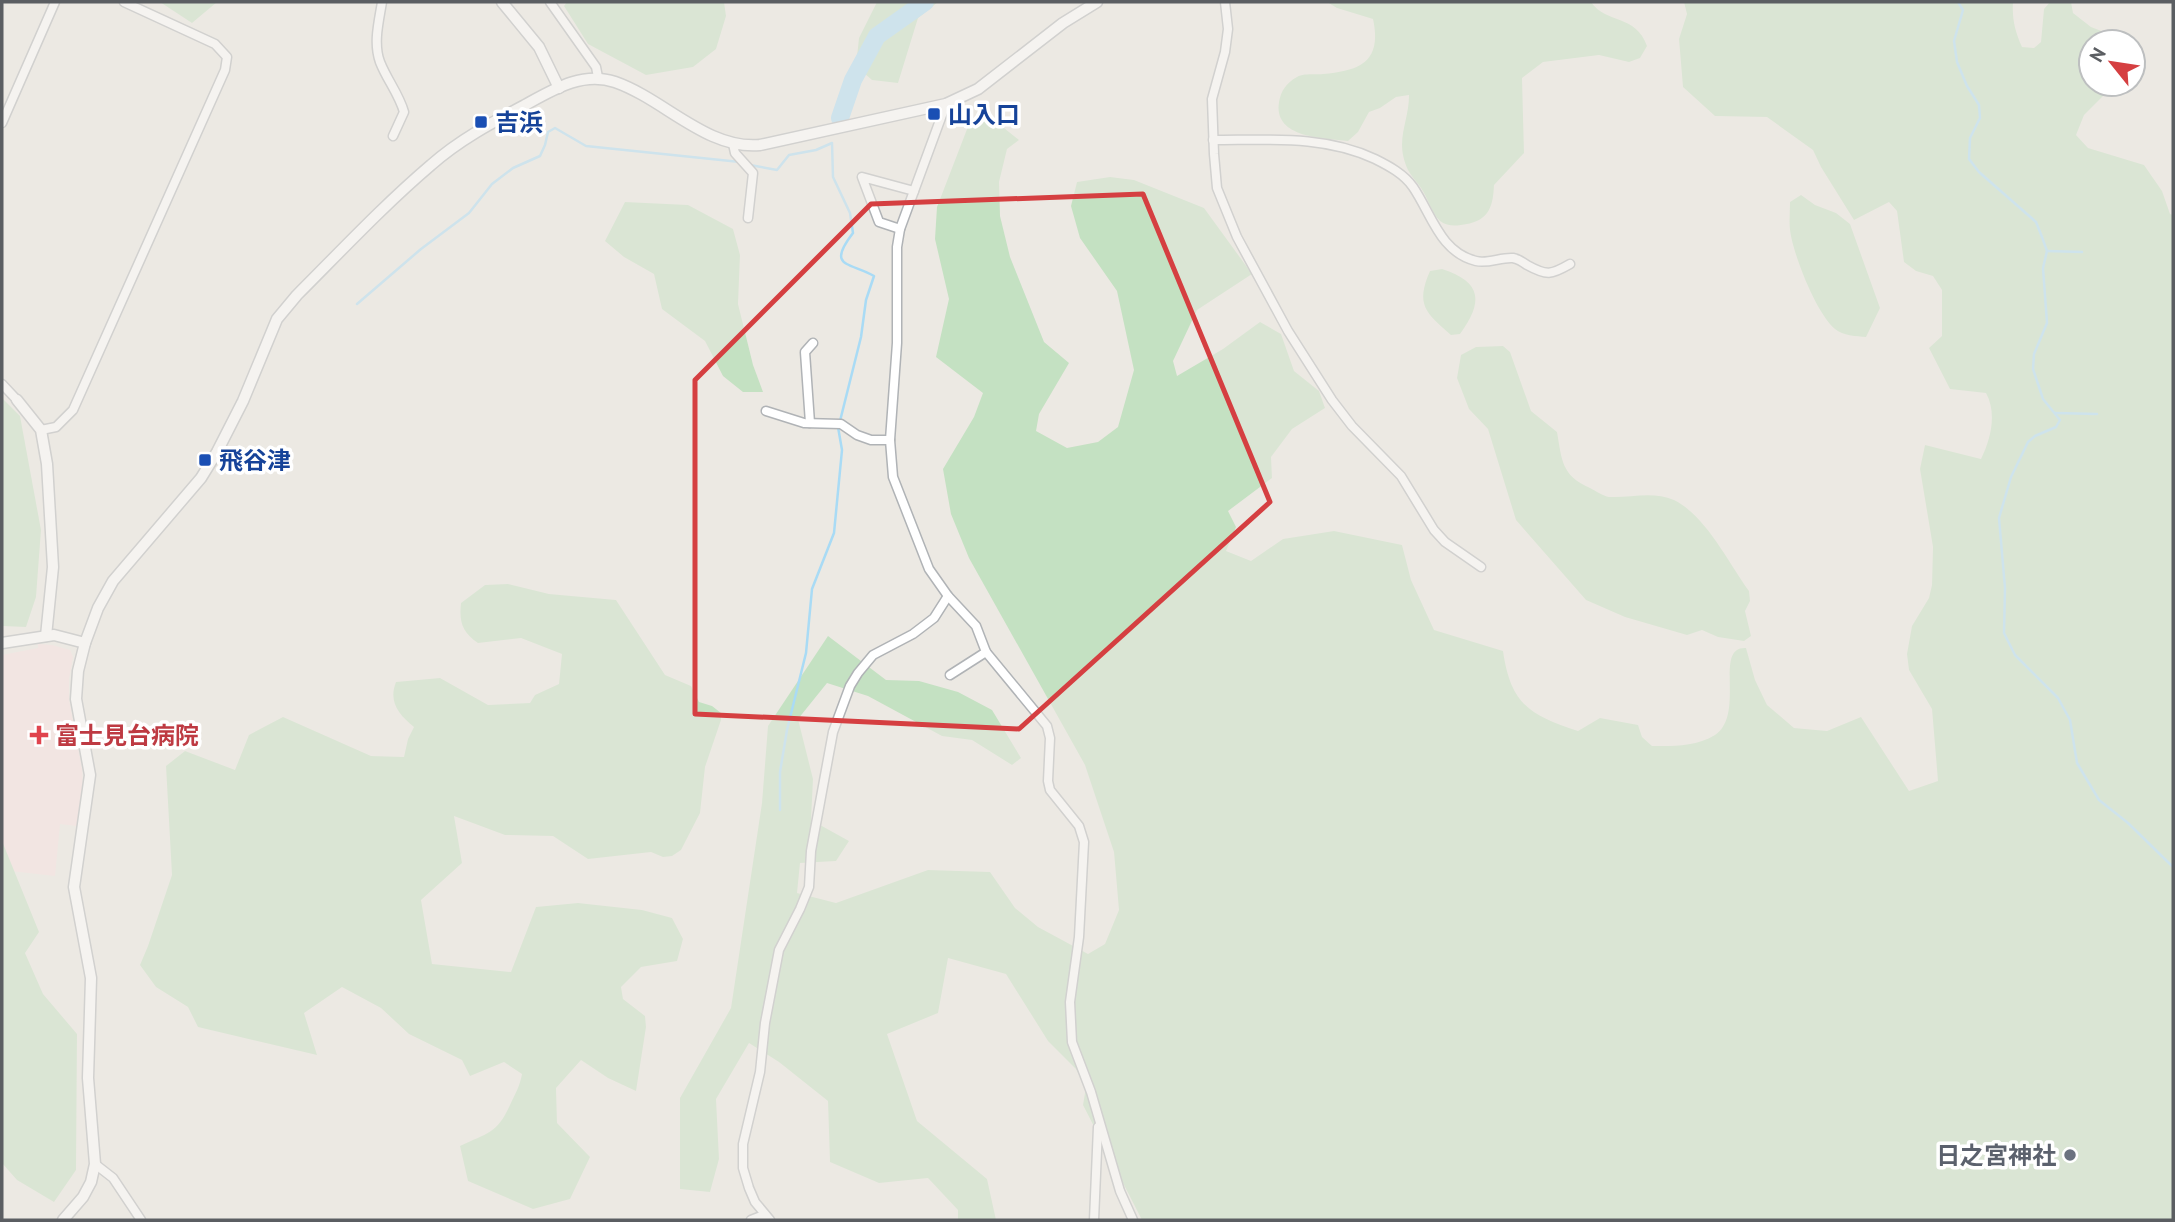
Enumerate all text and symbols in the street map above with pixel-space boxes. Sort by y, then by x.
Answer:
north arrow [2077,28,2147,98]
text: N [2084,43,2111,66]
place label: 山入口 [948,99,1020,130]
marker: 山入口 [926,106,942,122]
place label: 吉浜 [495,107,543,138]
marker: 吉浜 [473,114,489,130]
place label: 飛谷津 [219,445,291,476]
marker: 飛谷津 [197,452,213,468]
place label: 富士見台病院 [55,720,199,751]
marker: 富士見台病院 [29,725,49,745]
place label: 日之宮神社 [1936,1140,2056,1171]
marker: 日之宮神社 [2062,1147,2078,1163]

